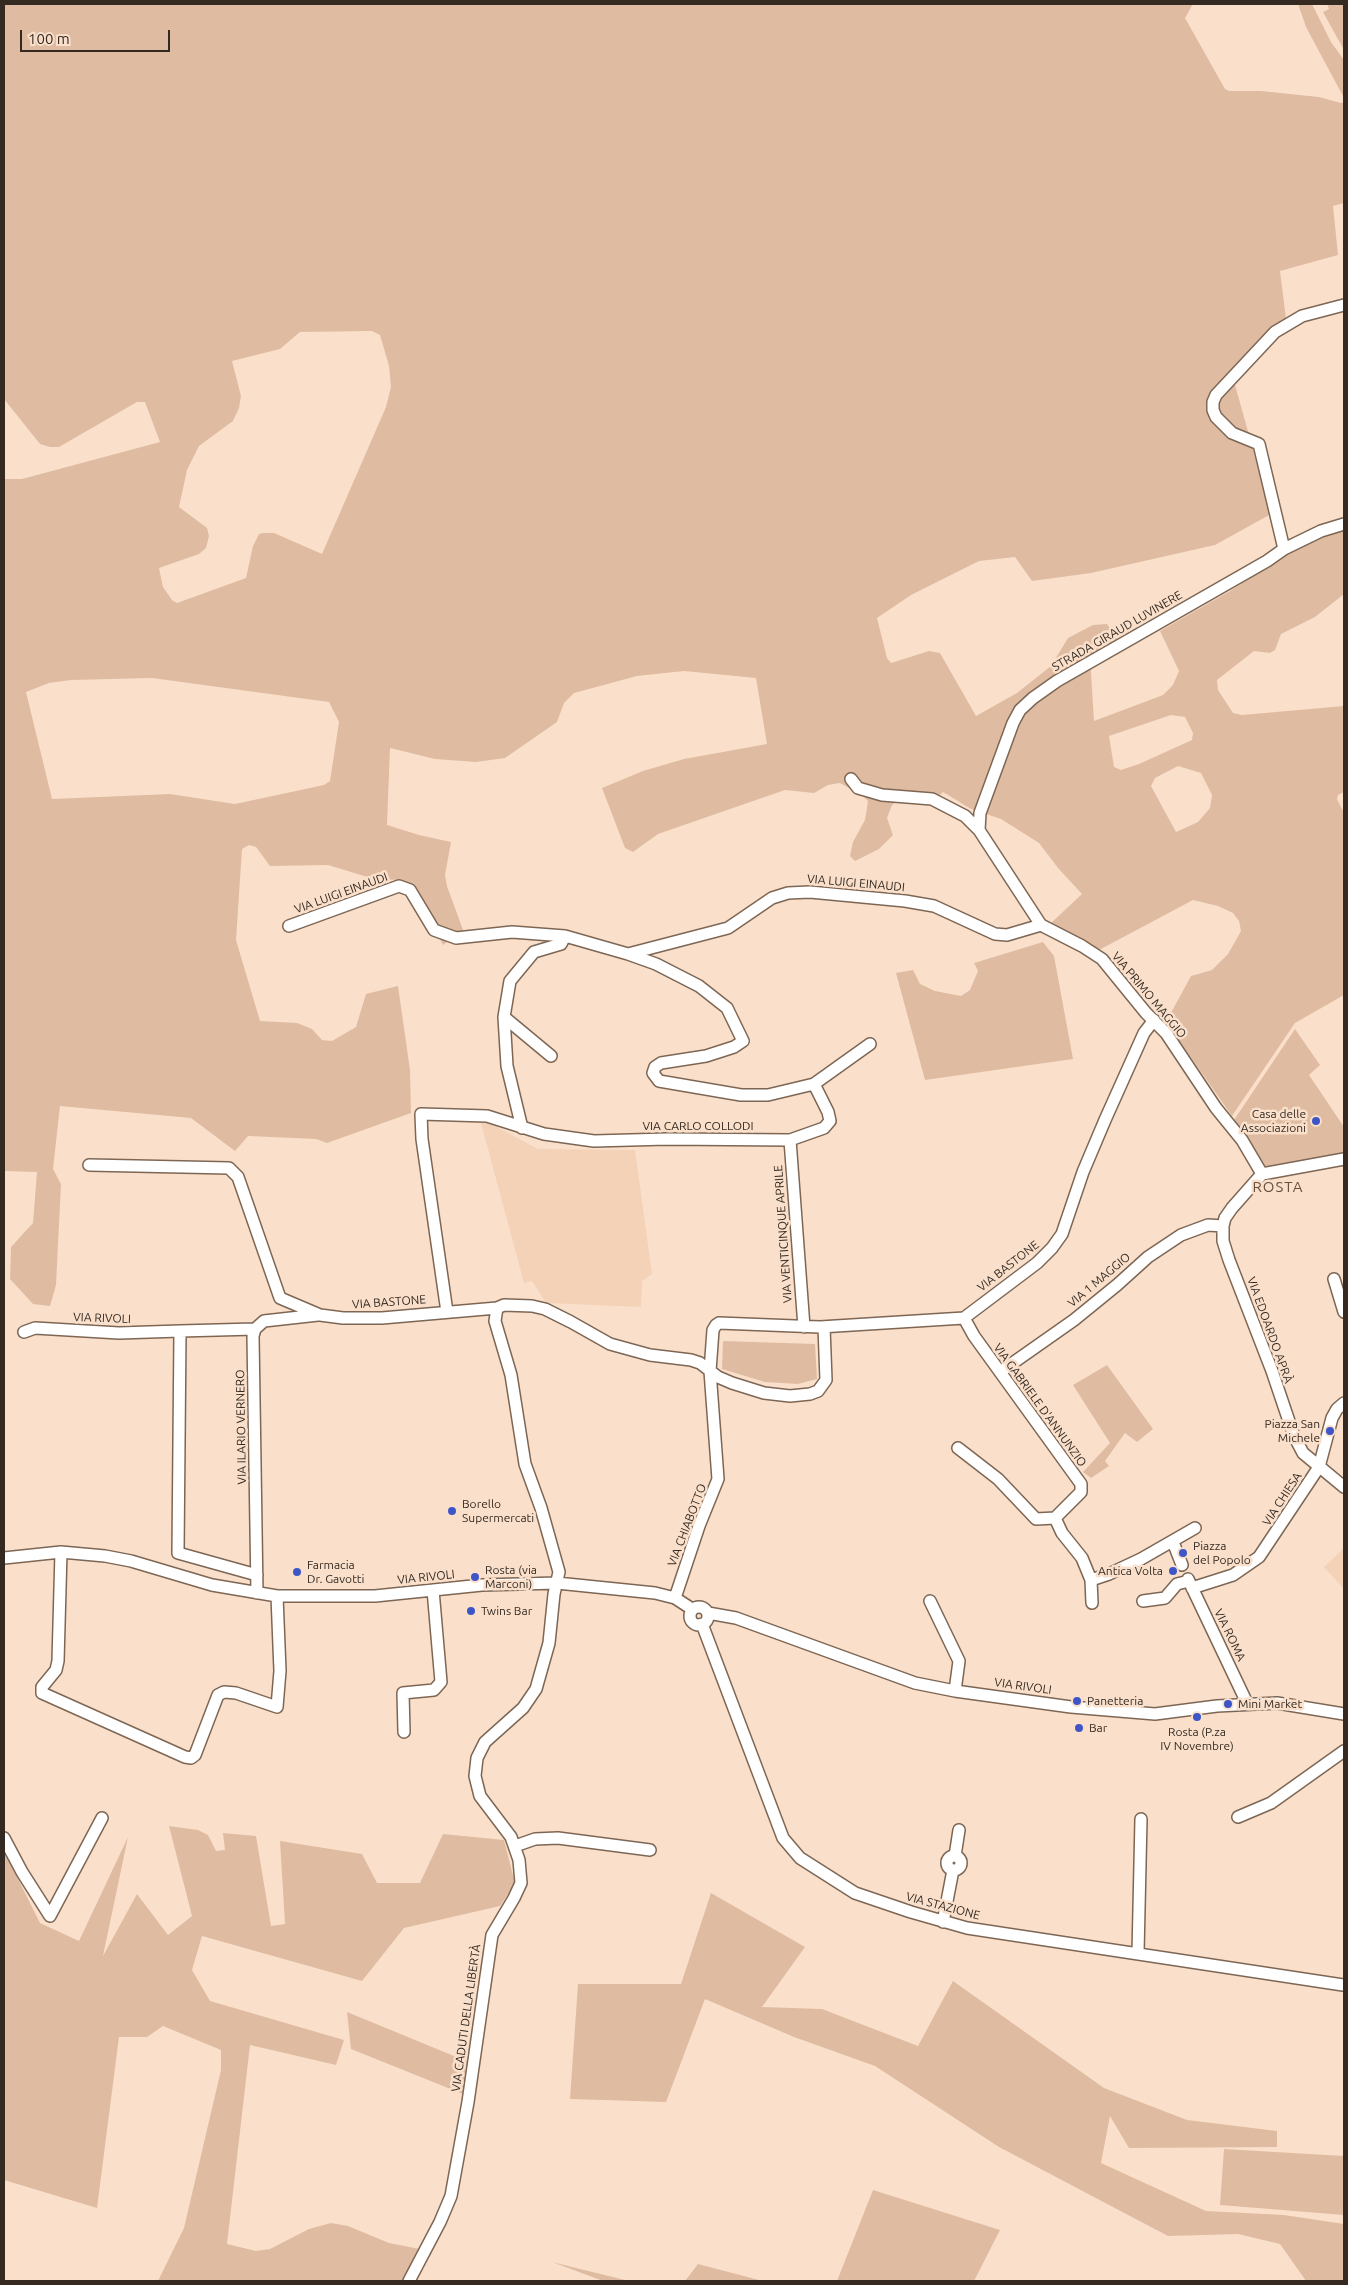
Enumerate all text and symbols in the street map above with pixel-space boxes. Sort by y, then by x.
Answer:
scale bar [22,20,172,52]
text: 100 m [28,30,70,47]
street label: STRADA GIRAUD LUVINERE [1049,588,1185,674]
street label: VIA LUIGI EINAUDI [292,869,390,917]
street label: VIA LUIGI EINAUDI [806,872,906,894]
street label: VIA PRIMO MAGGIO [1109,949,1189,1041]
place label: Casa delle Associazioni [1241,1107,1306,1135]
marker: Casa delle Associazioni [1310,1115,1322,1127]
street label: VIA CARLO COLLODI [642,1119,754,1133]
street label: VIA VENTICINQUE APRILE [771,1165,795,1303]
district label: ROSTA [1252,1178,1304,1196]
street label: VIA BASTONE [974,1237,1042,1295]
street label: VIA 1 MAGGIO [1065,1250,1133,1310]
street label: VIA EDOARDO APRÀ [1244,1275,1296,1385]
street label: VIA BASTONE [351,1292,427,1312]
street label: VIA RIVOLI [73,1310,131,1326]
street label: VIA GABRIELE D'ANNUNZIO [990,1341,1090,1469]
street label: VIA ILARIO VERNERO [233,1369,249,1485]
place label: Piazza San Michele [1264,1417,1320,1445]
marker: Piazza San Michele [1324,1425,1336,1437]
street label: VIA CHIESA [1259,1470,1305,1528]
street label: VIA CHIABOTTO [665,1482,709,1568]
place label: Borello Supermercati [462,1497,534,1525]
marker: Borello Supermercati [446,1505,458,1517]
place label: Piazza del Popolo [1193,1539,1251,1567]
marker: Piazza del Popolo [1177,1547,1189,1559]
place label: Farmacia Dr. Gavotti [307,1558,364,1586]
place label: Rosta (via Marconi) [485,1563,537,1591]
place label: Antica Volta [1098,1564,1163,1578]
marker: Antica Volta [1167,1565,1179,1577]
marker: Farmacia Dr. Gavotti [291,1566,303,1578]
street label: VIA RIVOLI [397,1567,455,1587]
marker: Rosta (via Marconi) [469,1571,481,1583]
place label: Twins Bar [481,1604,532,1618]
marker: Twins Bar [465,1605,477,1617]
street label: VIA ROMA [1211,1607,1249,1663]
street label: VIA RIVOLI [993,1675,1053,1697]
place label: Panetteria [1087,1694,1143,1708]
marker: Panetteria [1071,1695,1083,1707]
place label: Mini Market [1238,1697,1302,1711]
marker: Mini Market [1222,1698,1234,1710]
marker: Rosta (P.za IV Novembre) [1191,1711,1203,1723]
place label: Bar [1089,1721,1107,1735]
marker: Bar [1073,1722,1085,1734]
place label: Rosta (P.za IV Novembre) [1160,1725,1234,1753]
street label: VIA STAZIONE [904,1889,982,1923]
street label: VIA CADUTI DELLA LIBERTÀ [449,1943,483,2093]

